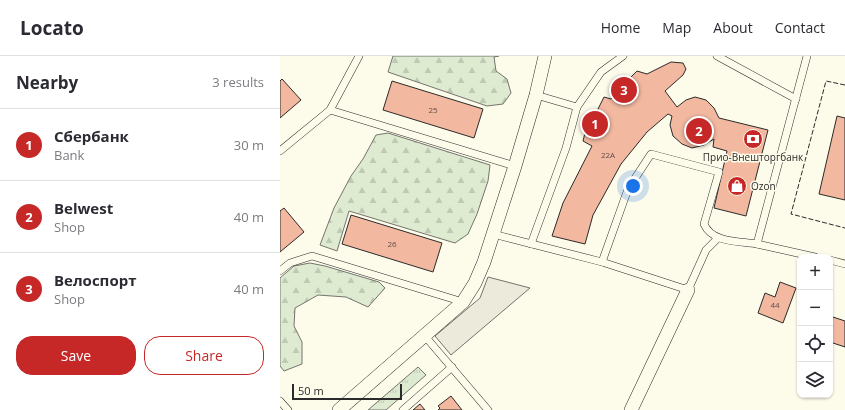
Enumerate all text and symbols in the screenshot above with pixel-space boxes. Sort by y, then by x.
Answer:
text: Locato [20,15,84,41]
text: Home [601,18,640,37]
text: Map [662,18,691,37]
text: About [713,18,753,37]
text: Contact [775,18,825,37]
text: Nearby [16,71,78,94]
text: 3 results [212,73,264,91]
pin: 3 [611,75,637,105]
house number: 25 [428,104,438,115]
pin: 1 [582,109,608,139]
pin: 2 [686,116,712,146]
text: Сбербанк [54,126,129,146]
bank icon: Прио-Внешторгбанк [742,128,764,150]
text: 1 [25,136,33,154]
text: 30 m [234,136,264,154]
text: Bank [54,146,84,164]
house number: 22А [601,149,616,160]
place label: Прио-Внешторгбанк [703,150,804,164]
shop icon: Ozon [726,175,748,197]
your location [623,176,643,196]
place label: Ozon [751,179,776,193]
text: Belwest [54,198,113,218]
text: 2 [25,208,33,226]
text: 40 m [234,208,264,226]
text: Shop [54,218,85,236]
house number: 26 [387,238,397,249]
map controls [797,254,833,398]
button: + [797,254,833,290]
text: Велоспорт [54,270,136,290]
text: 3 [25,280,33,298]
text: 40 m [234,280,264,298]
text: Shop [54,290,85,308]
button: − [797,290,833,326]
house number: 44 [770,299,780,310]
button: locate [797,326,833,362]
button: Save [16,336,136,375]
button: Share [144,336,264,375]
button: layers [797,362,833,398]
scale bar [292,382,402,401]
text: 50 m [298,383,324,398]

